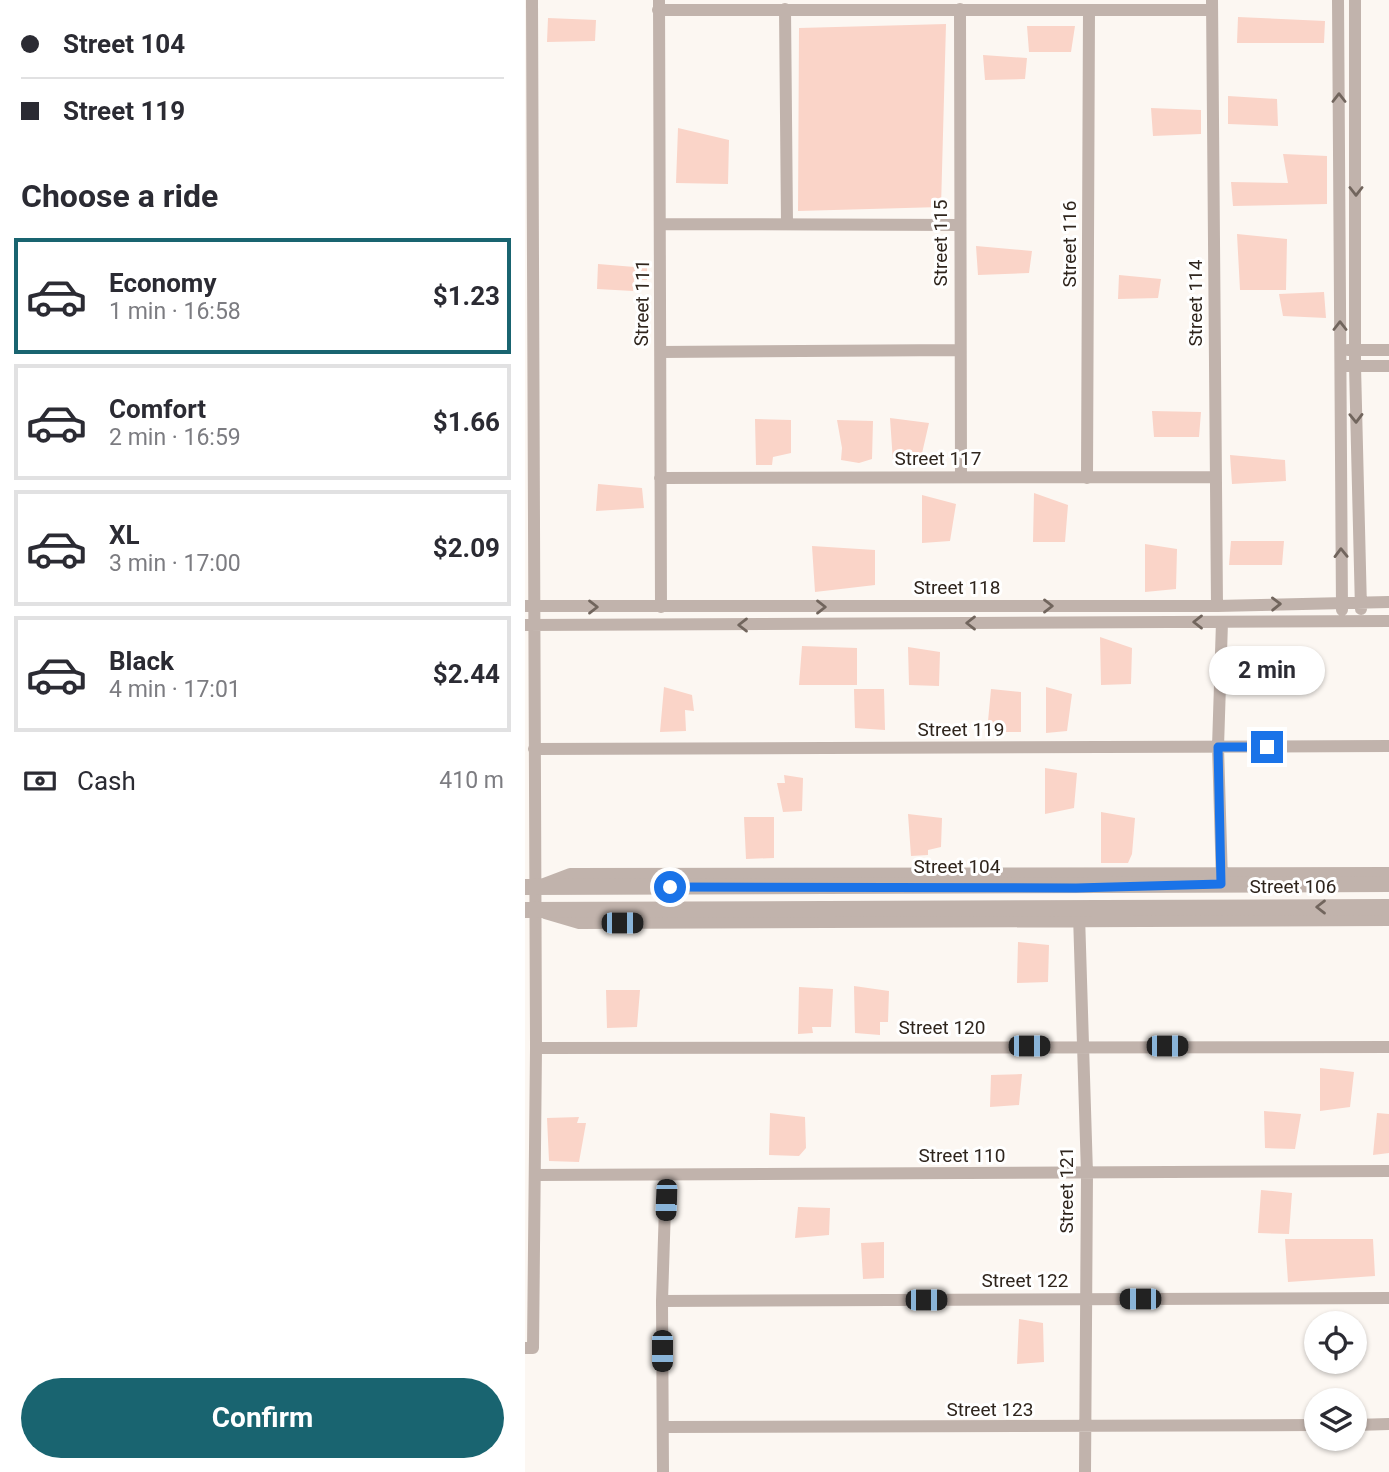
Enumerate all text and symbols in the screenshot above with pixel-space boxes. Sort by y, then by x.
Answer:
text: Street 104 [63,29,185,59]
one-way arrow [1331,93,1346,104]
text: Street 119 [63,96,185,126]
text: Choose a ride [21,177,218,215]
one-way arrow [1348,186,1364,196]
street label: Street 115 [929,200,952,286]
street label: Street 116 [1058,201,1081,287]
street label: Street 111 [630,259,654,347]
street label: Street 114 [1184,259,1207,346]
icon: car [25,265,88,328]
text: Economy [109,268,216,298]
text: $1.23 [433,281,500,311]
text: 1 min · 16:58 [109,298,241,325]
one-way arrow [1332,320,1348,331]
icon: car [25,391,88,454]
text: Comfort [109,394,206,424]
text: $1.66 [433,407,500,437]
one-way arrow [1349,413,1364,424]
text: 2 min · 16:59 [109,424,241,451]
street label: Street 117 [895,447,981,470]
icon: car [25,517,88,580]
text: XL [109,520,140,550]
text: $2.09 [433,533,500,563]
one-way arrow [1333,547,1349,558]
text: 3 min · 17:00 [109,550,241,577]
street label: Street 118 [914,576,1000,599]
one-way arrow [1271,596,1281,612]
one-way arrow [1043,598,1054,614]
one-way arrow [588,599,599,614]
one-way arrow [816,599,826,615]
one-way arrow [1193,614,1203,630]
one-way arrow [965,616,976,631]
one-way arrow [738,617,749,632]
icon: car [25,643,88,706]
text: Black [109,646,174,676]
callout: 2 min [1209,646,1325,694]
text: 2 min [1238,657,1296,684]
text: $2.44 [433,659,500,689]
text: 4 min · 17:01 [109,676,241,703]
street label: Street 119 [918,718,1004,741]
route end [1251,731,1283,763]
icon: cash [21,762,59,800]
text: Cash [77,766,136,796]
text: 410 m [439,767,504,794]
street label: Street 104 [914,855,1001,878]
route start [654,871,686,903]
street label: Street 106 [1250,875,1336,898]
one-way arrow [1315,899,1326,915]
car [602,913,644,934]
street label: Street 120 [899,1016,985,1039]
car [1009,1036,1051,1057]
car [1147,1036,1189,1057]
street label: Street 110 [919,1144,1005,1167]
street label: Street 121 [1055,1147,1078,1233]
car [655,1179,678,1221]
street label: Street 122 [982,1269,1068,1292]
car [1120,1289,1162,1310]
car [906,1290,948,1311]
map controls [1304,1311,1367,1451]
button: locate [1304,1311,1367,1374]
car [652,1330,673,1372]
button: Confirm [21,1378,504,1458]
button: layers [1304,1388,1367,1451]
street label: Street 123 [947,1398,1033,1421]

